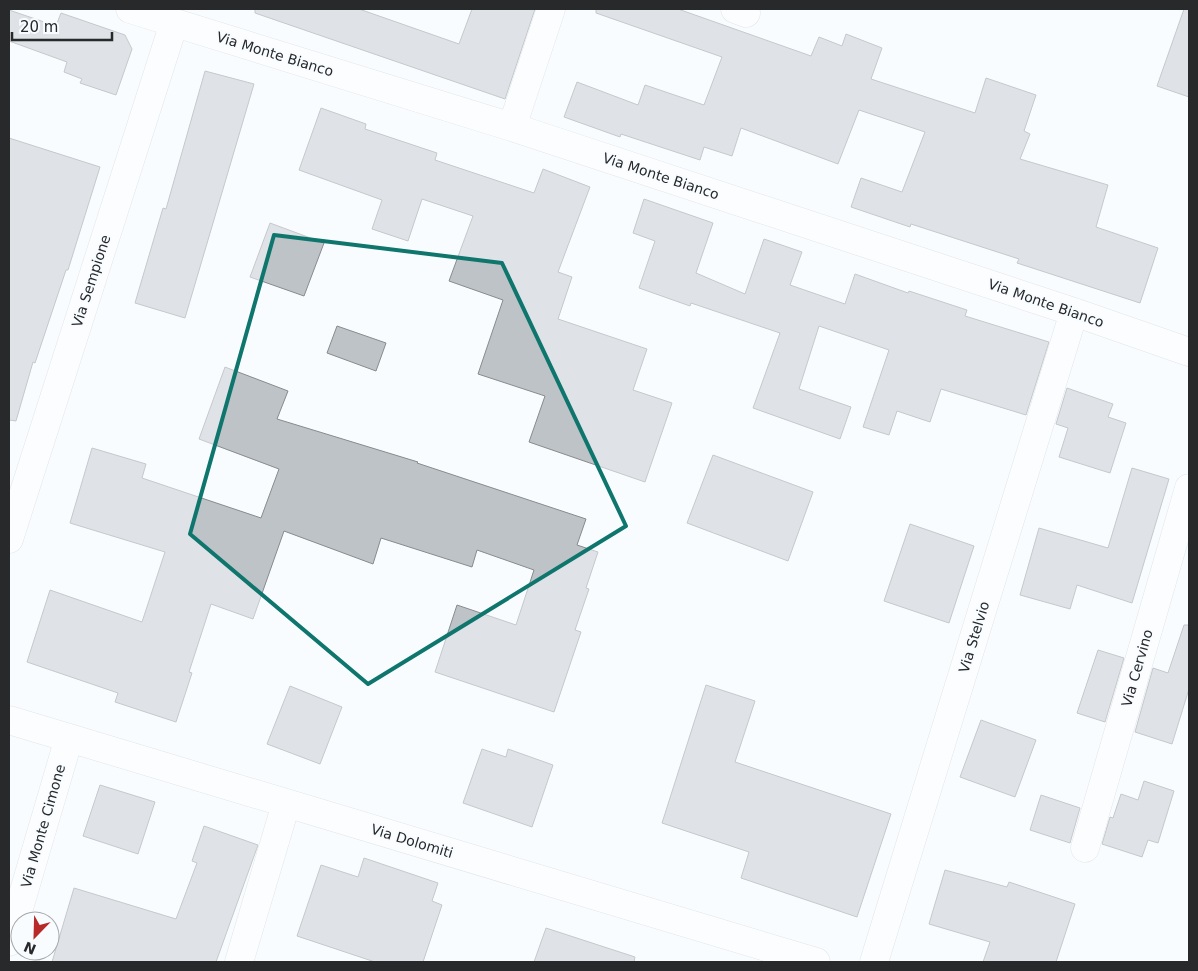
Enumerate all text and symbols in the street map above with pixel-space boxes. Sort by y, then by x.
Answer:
scale bar [12,10,112,42]
text: 20 m [20,18,58,36]
street label: Via Monte Bianco [215,29,335,79]
street label: Via Monte Bianco [601,150,721,202]
street label: Via Sempione [69,233,113,329]
street label: Via Monte Bianco [986,276,1106,330]
street label: Via Stelvio [956,599,992,675]
street label: Via Cervino [1118,627,1156,709]
street label: Via Monte Cimone [18,762,68,890]
street label: Via Dolomiti [369,821,455,861]
north arrow [10,911,60,961]
text: N [21,938,38,958]

